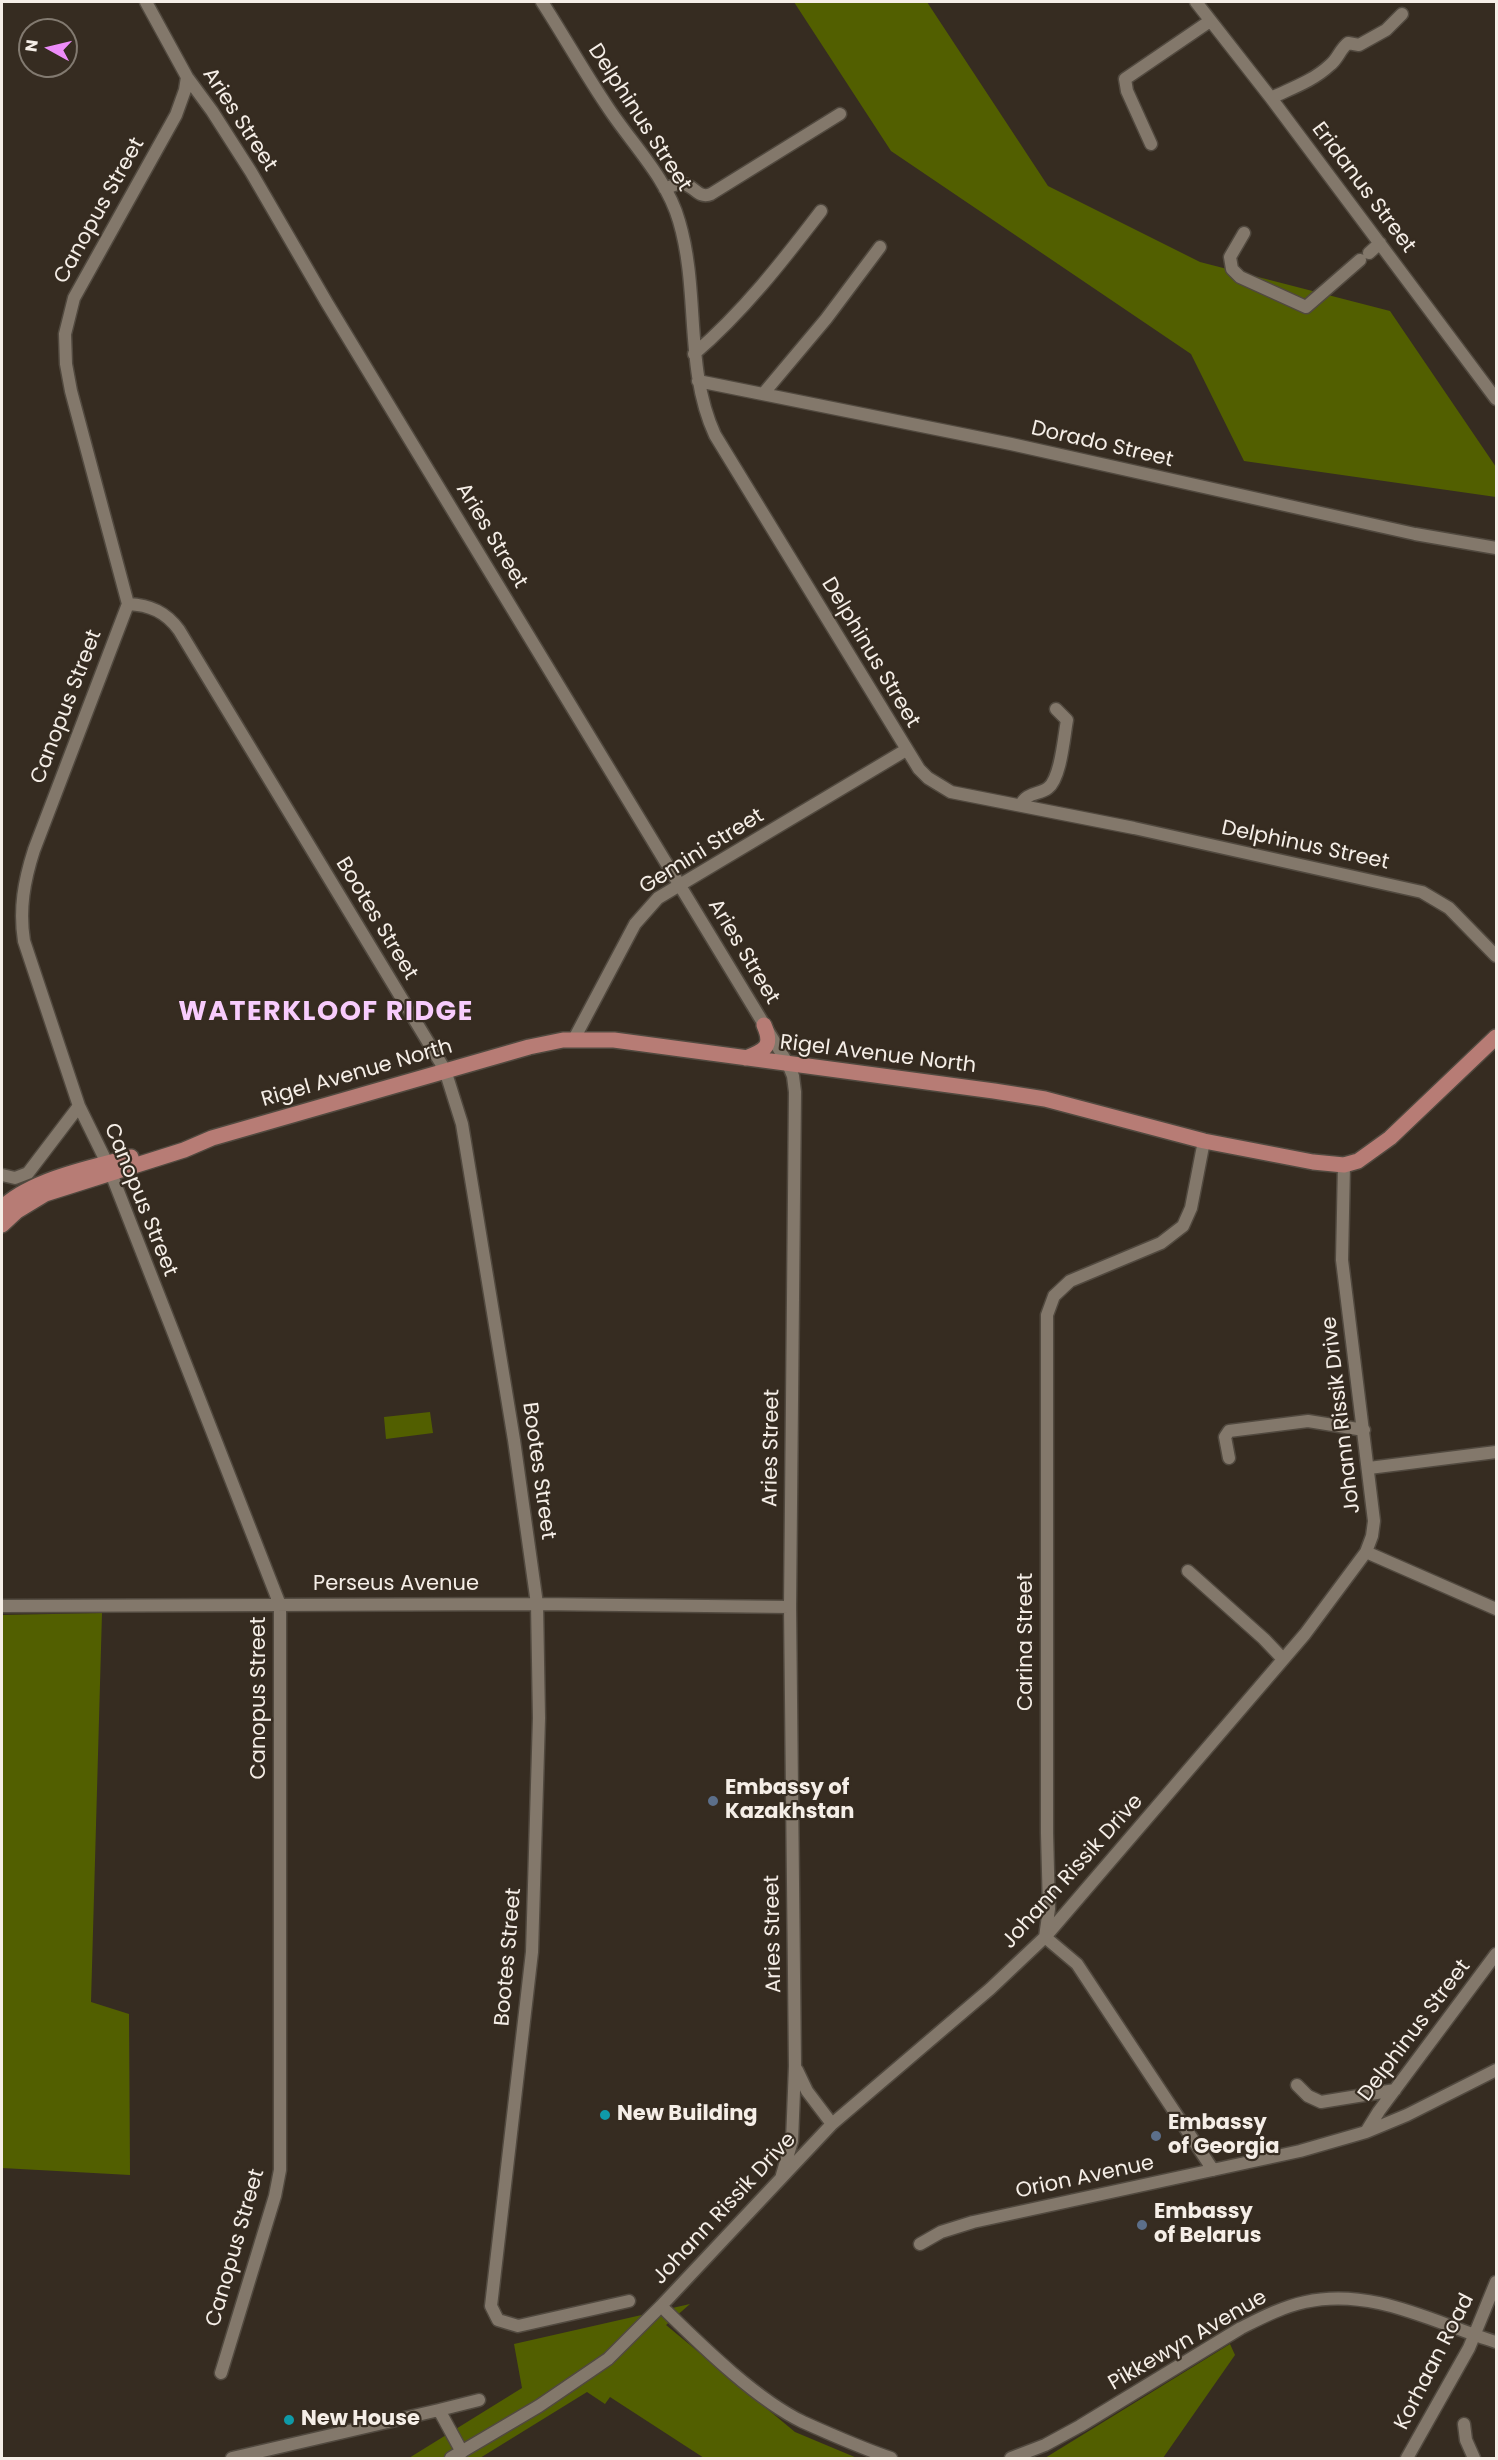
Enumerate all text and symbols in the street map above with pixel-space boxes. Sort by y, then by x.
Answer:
north arrow [18,18,78,78]
text: N [19,38,44,53]
street label: Delphinus Street [582,40,696,196]
street label: Aries Street [196,64,282,176]
street label: Eridanus Street [1306,118,1420,258]
street label: Canopus Street [49,134,151,288]
street label: Dorado Street [1029,416,1175,474]
street label: Aries Street [450,479,532,593]
street label: Delphinus Street [815,573,925,733]
street label: Canopus Street [26,626,108,788]
street label: Gemini Street [635,804,769,900]
street label: Delphinus Street [1219,816,1391,876]
street label: Bootes Street [330,853,422,985]
street label: Aries Street [702,895,784,1009]
district label: WATERKLOOF RIDGE [178,997,474,1029]
street label: Rigel Avenue North [778,1030,978,1080]
street label: Rigel Avenue North [259,1035,455,1113]
street label: Canopus Street [98,1120,182,1280]
street label: Johann Rissik Drive [1317,1315,1367,1515]
street label: Aries Street [758,1389,786,1507]
street label: Bootes Street [516,1401,560,1541]
street label: Perseus Avenue [313,1572,479,1598]
street label: Carina Street [1014,1573,1040,1711]
street label: Canopus Street [247,1617,273,1779]
place label: Embassy of Kazakhstan [725,1776,854,1826]
street label: Johann Rissik Drive [997,1790,1149,1954]
marker: Embassy of Kazakhstan [706,1794,720,1808]
street label: Aries Street [760,1875,788,1993]
street label: Bootes Street [490,1887,528,2027]
street label: Delphinus Street [1354,1955,1476,2107]
place label: New Building [617,2102,758,2128]
marker: New Building [598,2108,612,2122]
place label: Embassy of Georgia [1168,2111,1279,2161]
street label: Johann Rissik Drive [648,2128,802,2290]
marker: Embassy of Georgia [1149,2129,1163,2143]
street label: Orion Avenue [1013,2151,1157,2205]
street label: Canopus Street [201,2166,271,2330]
place label: Embassy of Belarus [1154,2200,1261,2250]
marker: Embassy of Belarus [1135,2218,1149,2232]
street label: Pikkewyn Avenue [1104,2285,1272,2397]
street label: Korhaan Road [1390,2290,1480,2434]
place label: New House [301,2407,420,2433]
marker: New House [282,2413,296,2427]

